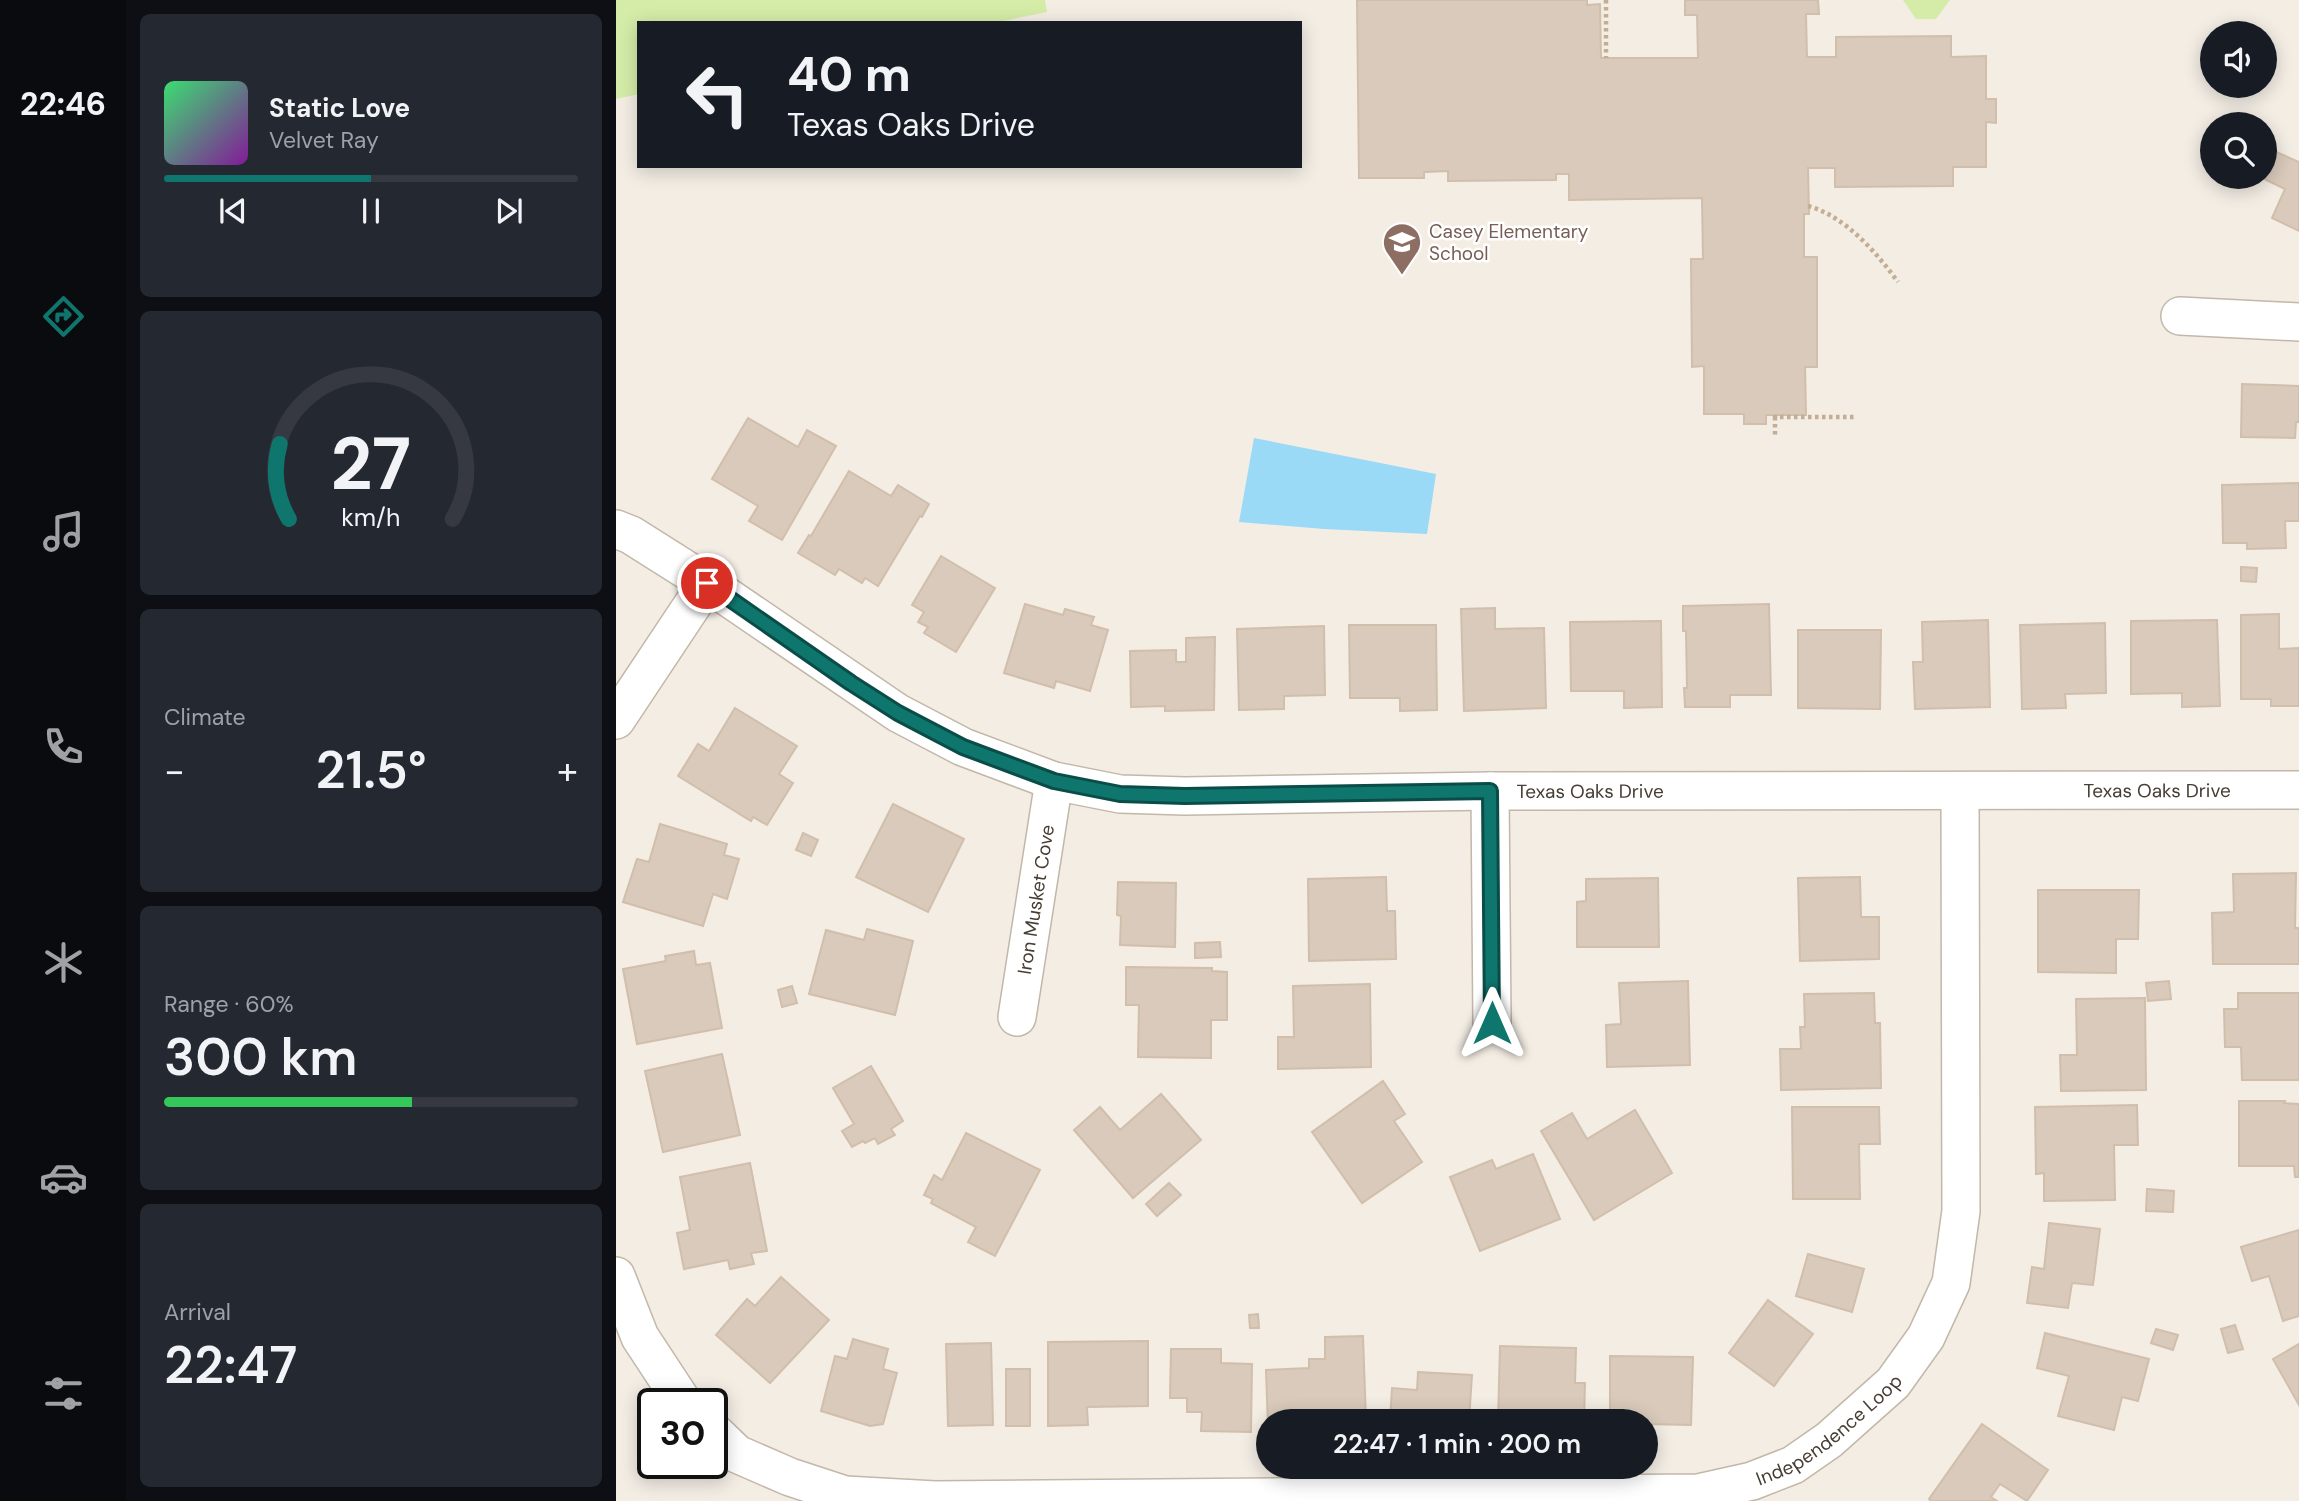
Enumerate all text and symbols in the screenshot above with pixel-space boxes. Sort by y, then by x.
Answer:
map controls [2200,21,2277,189]
button: sound [2200,21,2277,98]
text: 40 m [787,42,911,106]
icon: left [672,49,763,140]
text: 22:46 [20,83,106,125]
text: Static Love [269,91,410,125]
text: Texas Oaks Drive [787,104,1035,146]
button: search [2200,112,2277,189]
text: Velvet Ray [269,125,379,155]
icon: previous [214,192,252,230]
icon: pause [352,192,390,230]
icon: next [490,192,528,230]
place label: Casey Elementary School [1429,219,1589,266]
school or university icon: Casey Elementary School [1381,221,1423,276]
icon: directions [39,292,88,341]
text: 27 [331,418,411,513]
text: km/h [341,501,401,534]
icon: music [39,507,88,556]
pin [677,553,737,613]
icon: arrive [688,564,726,602]
text: Climate [164,702,246,732]
icon: phone [39,722,88,771]
text: 21.5° [315,736,427,804]
text: − [164,746,185,796]
text: + [557,746,578,796]
street label: Texas Oaks Drive [2083,778,2231,803]
street label: Texas Oaks Drive [1516,779,1664,804]
street label: Iron Musket Cove [1012,823,1060,976]
icon: climate [39,938,88,987]
position arrow [1455,986,1529,1060]
text: Range · 60% [164,989,294,1019]
text: 300 km [164,1023,358,1091]
icon: car [39,1153,88,1202]
text: Arrival [164,1297,231,1327]
text: 22:47 [164,1331,297,1399]
icon: filters [39,1369,88,1418]
street label: Independence Loop [1752,1370,1908,1491]
speed limit sign: 30 [637,1388,728,1479]
text: 22:47 · 1 min · 200 m [1333,1427,1581,1461]

